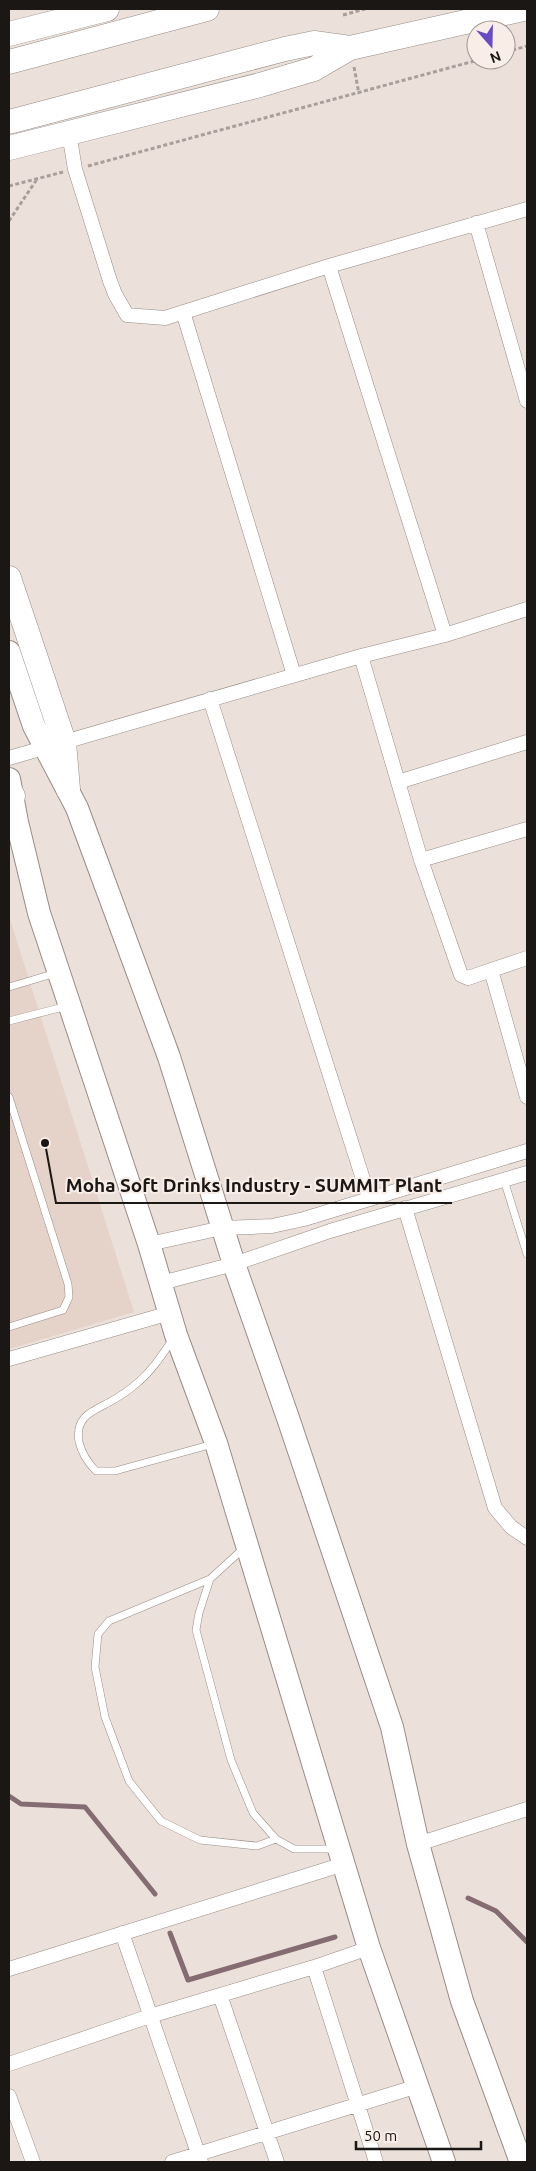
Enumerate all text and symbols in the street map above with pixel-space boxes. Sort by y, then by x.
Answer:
north arrow [466,20,516,70]
text: N [488,48,503,67]
callout: Moha Soft Drinks Industry - SUMMIT Plant [56,1169,452,1203]
text: Moha Soft Drinks Industry - SUMMIT Plant [66,1174,442,1196]
scale bar [356,2118,481,2150]
text: 50 m [364,2127,397,2144]

